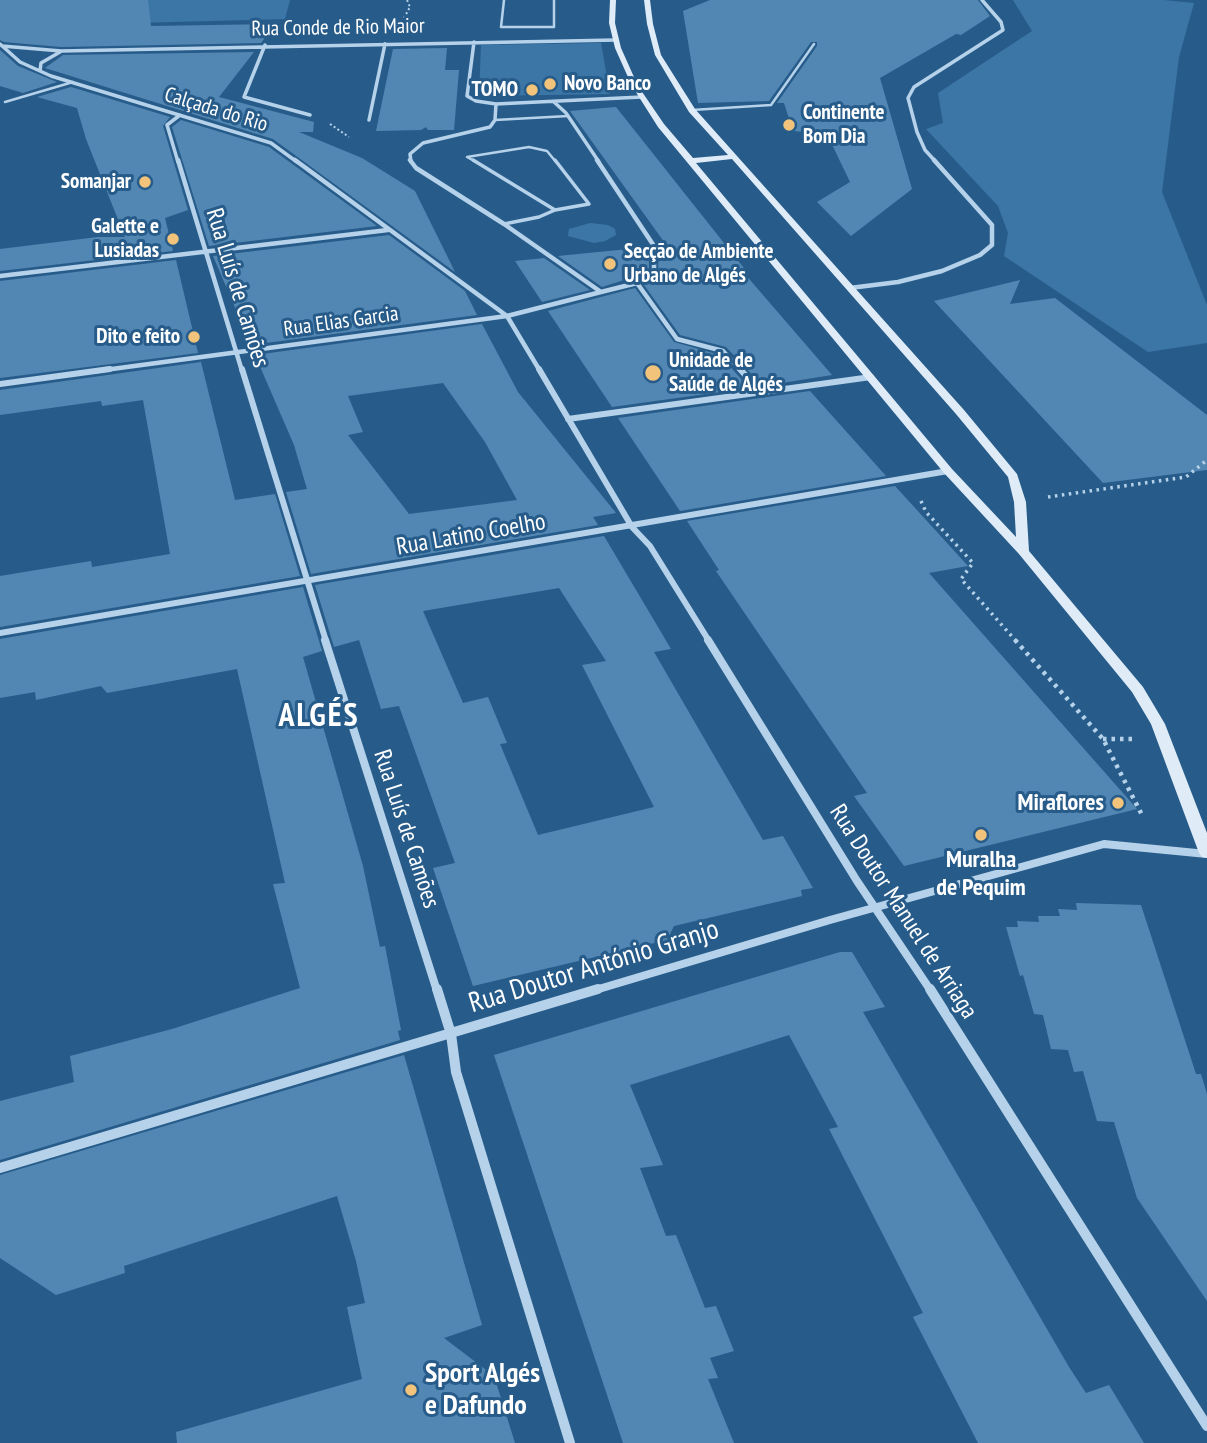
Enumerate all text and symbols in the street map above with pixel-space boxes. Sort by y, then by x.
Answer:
street label: Rua Conde de Rio Maior [251,14,425,42]
place label: Novo Banco [564,71,651,97]
marker: Novo Banco [542,76,558,92]
place label: TOMO [472,77,518,103]
street label: Calçada do Rio [161,82,271,138]
marker: TOMO [524,82,540,98]
place label: Continente Bom Dia [803,100,885,150]
marker: Continente Bom Dia [781,117,797,133]
place label: Somanjar [61,169,131,195]
marker: Somanjar [137,174,153,190]
street label: Rua Luís de Camões [199,205,275,371]
place label: Galette e Lusiadas [91,214,159,264]
marker: Galette e Lusiadas [165,231,181,247]
place label: Secção de Ambiente Urbano de Algés [624,239,774,289]
marker: Secção de Ambiente Urbano de Algés [602,256,618,272]
street label: Rua Elias Garcia [282,301,400,343]
place label: Dito e feito [96,324,180,350]
marker: Dito e feito [186,329,202,345]
place label: Unidade de Saúde de Algés [669,348,783,398]
marker: Unidade de Saúde de Algés [643,363,663,383]
street label: Rua Latino Coelho [394,508,548,562]
district label: ALGÉS [279,698,359,736]
street label: Rua Luís de Camões [367,746,445,912]
place label: Miraflores [1018,789,1104,817]
marker: Miraflores [1110,795,1126,811]
street label: Rua Doutor Manuel de Arriaga [823,800,983,1024]
marker: Muralha de Pequim [973,827,989,843]
place label: Muralha de Pequim [936,846,1026,902]
street label: Rua Doutor António Granjo [465,913,723,1021]
place label: Sport Algés e Dafundo [425,1357,540,1423]
marker: Sport Algés e Dafundo [403,1382,419,1398]

